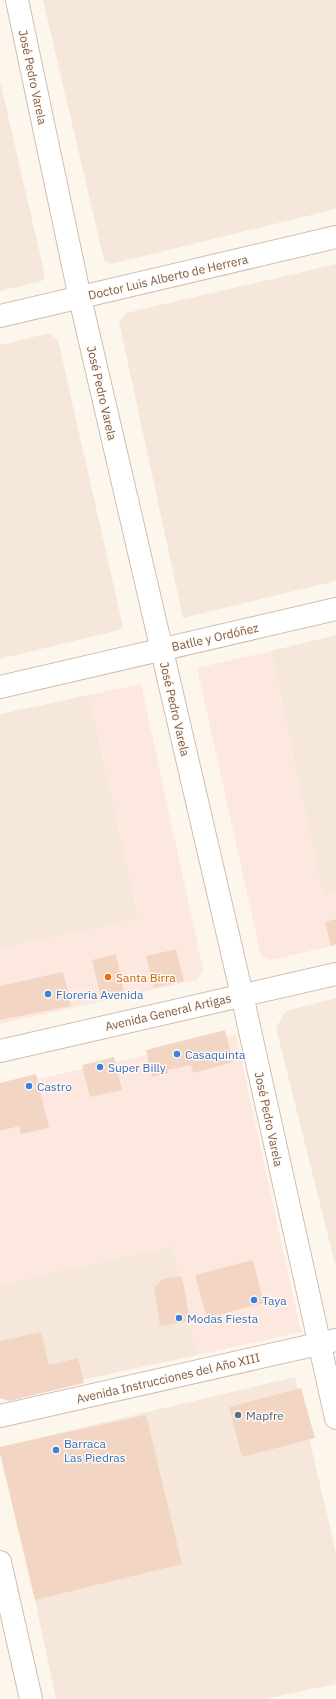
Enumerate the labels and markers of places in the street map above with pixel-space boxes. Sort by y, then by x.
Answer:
place label: Santa Birra [116,970,176,985]
marker: Santa Birra [103,972,113,982]
place label: Floreria Avenida [56,987,144,1002]
marker: Floreria Avenida [43,989,53,999]
place label: Casaquinta [185,1047,246,1062]
marker: Casaquinta [172,1049,182,1059]
place label: Super Billy [108,1060,166,1075]
marker: Super Billy [95,1062,105,1072]
place label: Castro [37,1079,72,1094]
marker: Castro [24,1081,34,1091]
place label: Taya [262,1293,287,1308]
marker: Taya [249,1295,259,1305]
place label: Modas Fiesta [187,1311,259,1326]
marker: Modas Fiesta [174,1313,184,1323]
place label: Mapfre [246,1408,284,1423]
marker: Mapfre [233,1410,243,1420]
place label: Barraca Las Piedras [64,1436,126,1465]
marker: Barraca Las Piedras [51,1445,61,1455]

